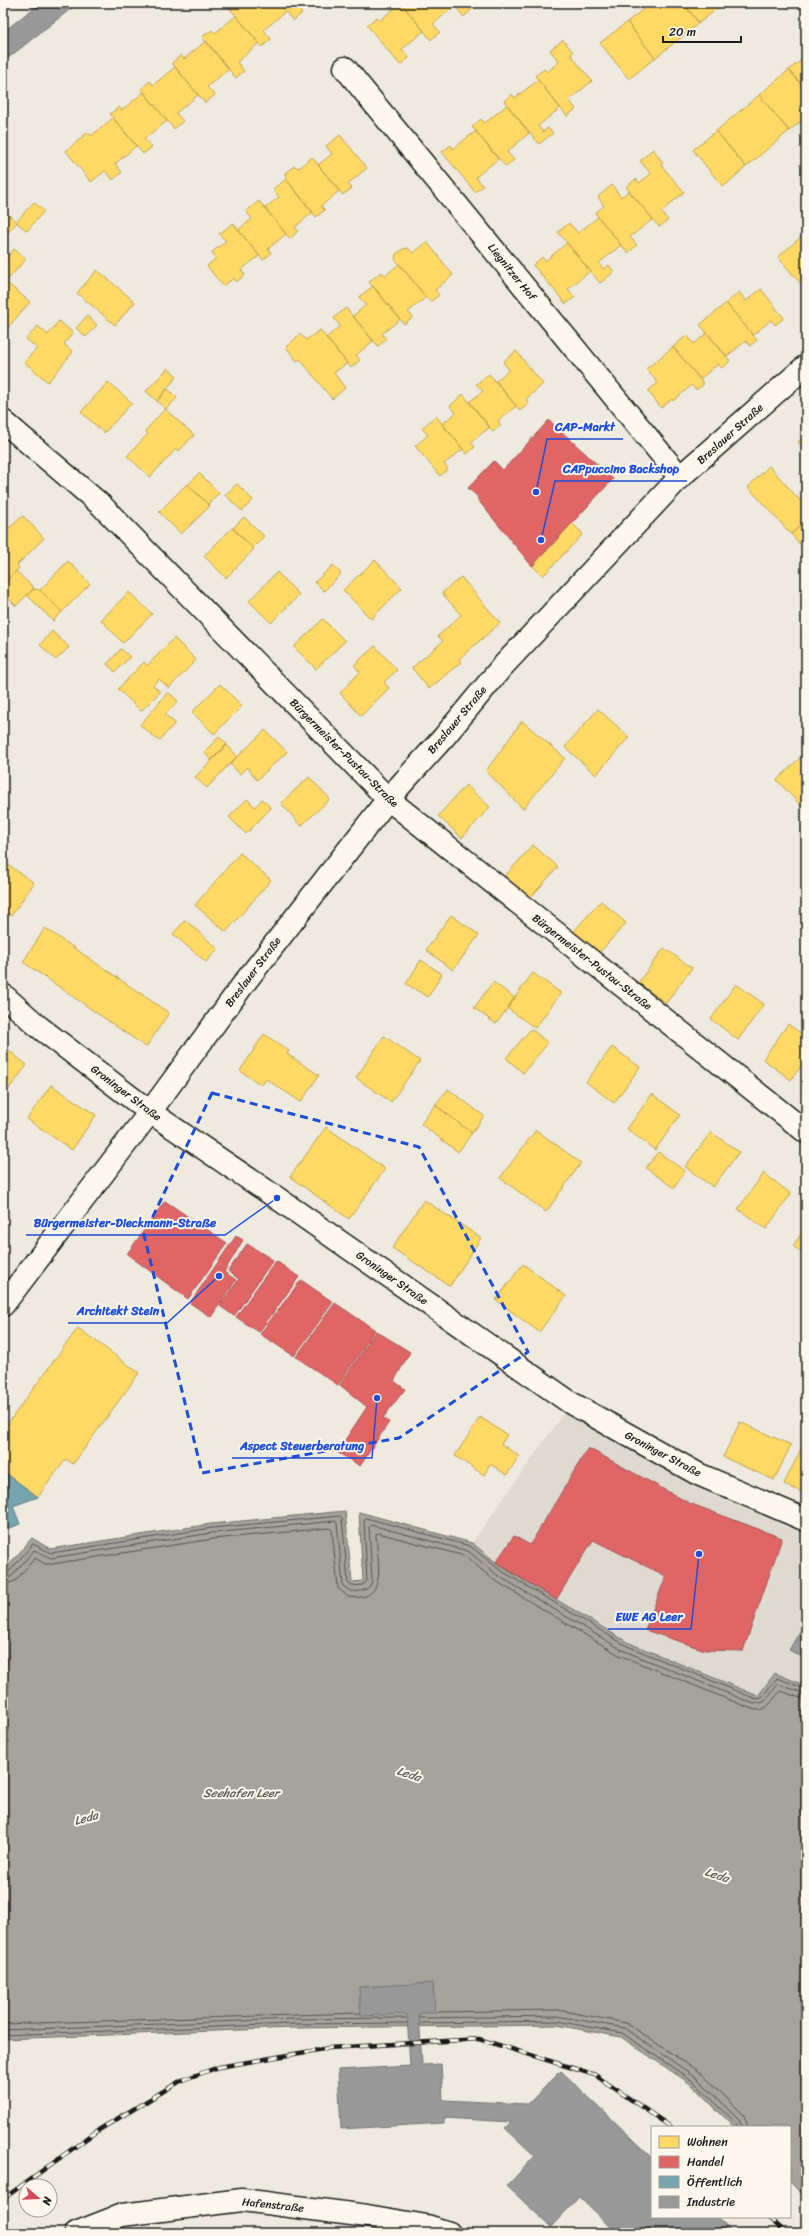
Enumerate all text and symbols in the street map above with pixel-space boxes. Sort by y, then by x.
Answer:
scale bar [663,18,741,44]
text: 20 m [669,21,696,43]
street label: Liegnitzer Hof [483,239,542,306]
street label: Breslauer Straße [692,398,768,469]
callout: CAP-Markt [547,415,623,439]
text: CAP-Markt [554,416,616,438]
callout: CAPpuccino Backshop [555,457,687,481]
text: CAPpuccino Backshop [562,458,680,480]
street label: Breslauer Straße [423,681,492,758]
street label: Bürgermeister-Pustau-Straße [285,694,404,813]
street label: Bürgermeister-Pustau-Straße [528,909,657,1016]
street label: Breslauer Straße [220,932,286,1011]
street label: Groninger Straße [86,1060,166,1126]
callout: Bürgermeister-Dieckmann-Straße [26,1211,225,1235]
text: Bürgermeister-Dieckmann-Straße [34,1212,217,1234]
street label: Groninger Straße [352,1246,432,1310]
callout: Architekt Stein [68,1299,167,1323]
text: Architekt Stein [76,1300,160,1322]
street label: Groninger Straße [621,1426,705,1482]
callout: Aspect Steuerberatung [232,1434,372,1458]
text: Aspect Steuerberatung [239,1435,365,1457]
callout: EWE AG Leer [608,1605,691,1629]
text: EWE AG Leer [616,1606,684,1628]
water label: Leda [394,1760,426,1789]
water label: Seehafen Leer [203,1782,281,1804]
water label: Leda [72,1804,102,1832]
water label: Leda [702,1861,734,1890]
legend [651,2126,791,2218]
text: Wohnen [687,2131,728,2153]
text: Handel [687,2151,724,2173]
text: Öffentlich [687,2171,742,2193]
north arrow [18,2178,58,2218]
text: Industrie [686,2191,735,2213]
street label: Hafenstraße [241,2192,305,2218]
text: N [37,2193,58,2208]

